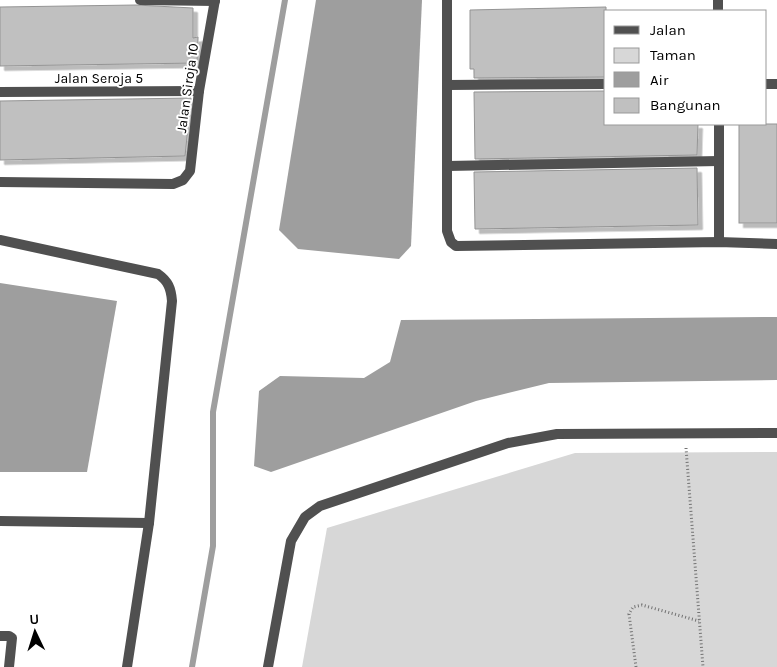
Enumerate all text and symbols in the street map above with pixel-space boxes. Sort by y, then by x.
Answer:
legend [604,10,767,125]
text: Jalan [650,21,686,39]
street label: Jalan Siroja 10 [173,42,202,134]
text: Taman [650,46,696,64]
street label: Jalan Seroja 5 [55,70,143,87]
text: Air [650,71,669,89]
text: Bangunan [650,96,721,114]
north arrow [10,607,60,657]
text: U [29,611,40,628]

